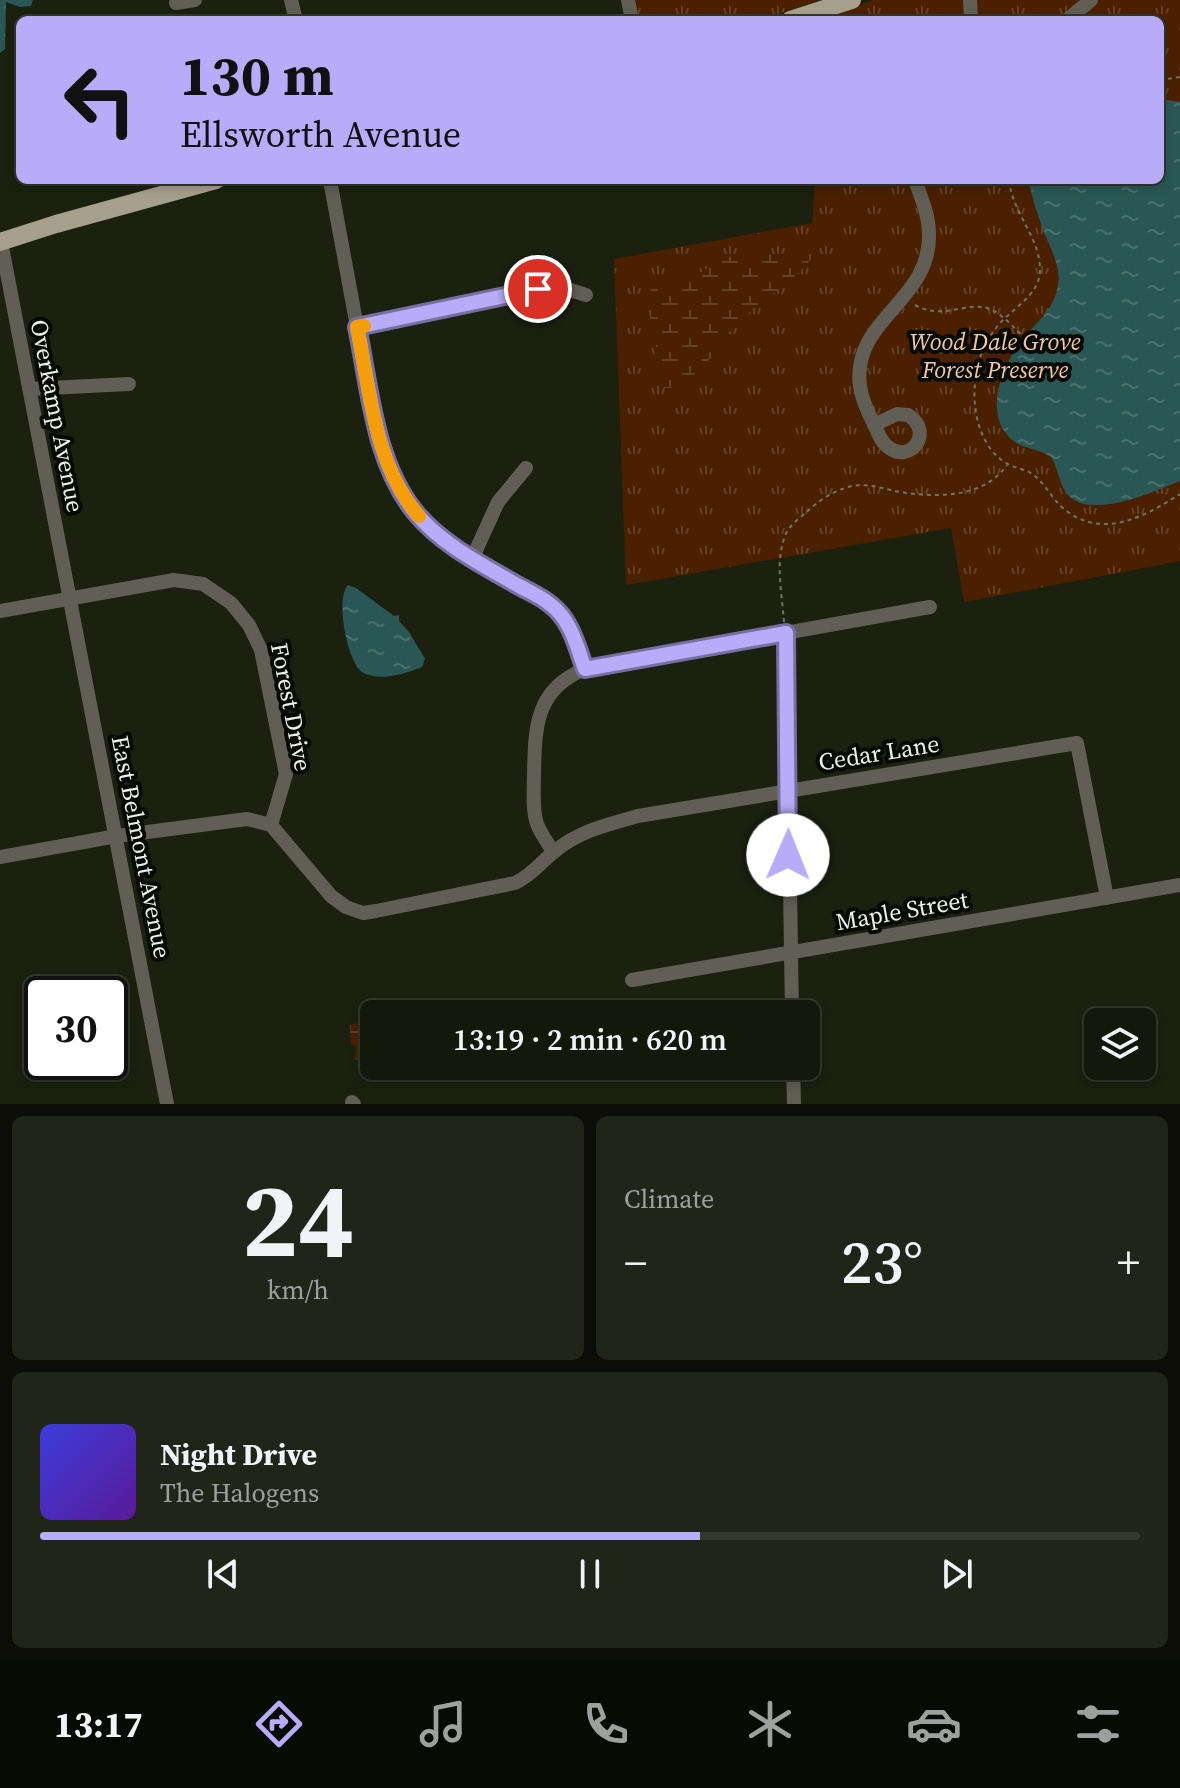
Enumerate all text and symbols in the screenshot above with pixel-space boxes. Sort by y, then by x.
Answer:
text: 130 m [180,37,334,114]
icon: left [48,48,152,152]
text: Ellsworth Avenue [180,110,461,159]
pin [504,255,572,323]
icon: arrive [516,267,560,311]
street label: Overkamp Avenue [23,317,92,515]
park label: Wood Dale Grove Forest Preserve [910,325,1081,386]
street label: Forest Drive [263,640,320,774]
street label: Cedar Lane [816,727,942,778]
street label: East Belmont Avenue [104,733,179,961]
position arrow [746,813,830,897]
street label: Maple Street [833,883,971,938]
speed limit sign: 30 [24,976,128,1080]
map controls [1084,1008,1156,1080]
button: layers [1084,1008,1156,1080]
text: 13:19 · 2 min · 620 m [453,1019,727,1060]
text: 24 [242,1148,354,1291]
text: Climate [624,1181,714,1217]
text: 23° [841,1221,923,1303]
text: − [624,1232,647,1293]
text: + [1117,1232,1140,1293]
text: km/h [267,1272,329,1308]
text: Night Drive [160,1434,317,1475]
text: The Halogens [160,1475,319,1511]
icon: previous [201,1552,245,1596]
icon: pause [568,1552,612,1596]
icon: next [935,1552,979,1596]
icon: directions [251,1696,307,1752]
icon: music [415,1696,471,1752]
icon: phone [578,1696,634,1752]
icon: climate [742,1696,798,1752]
icon: car [906,1696,962,1752]
icon: filters [1070,1696,1126,1752]
text: 13:17 [54,1700,143,1749]

